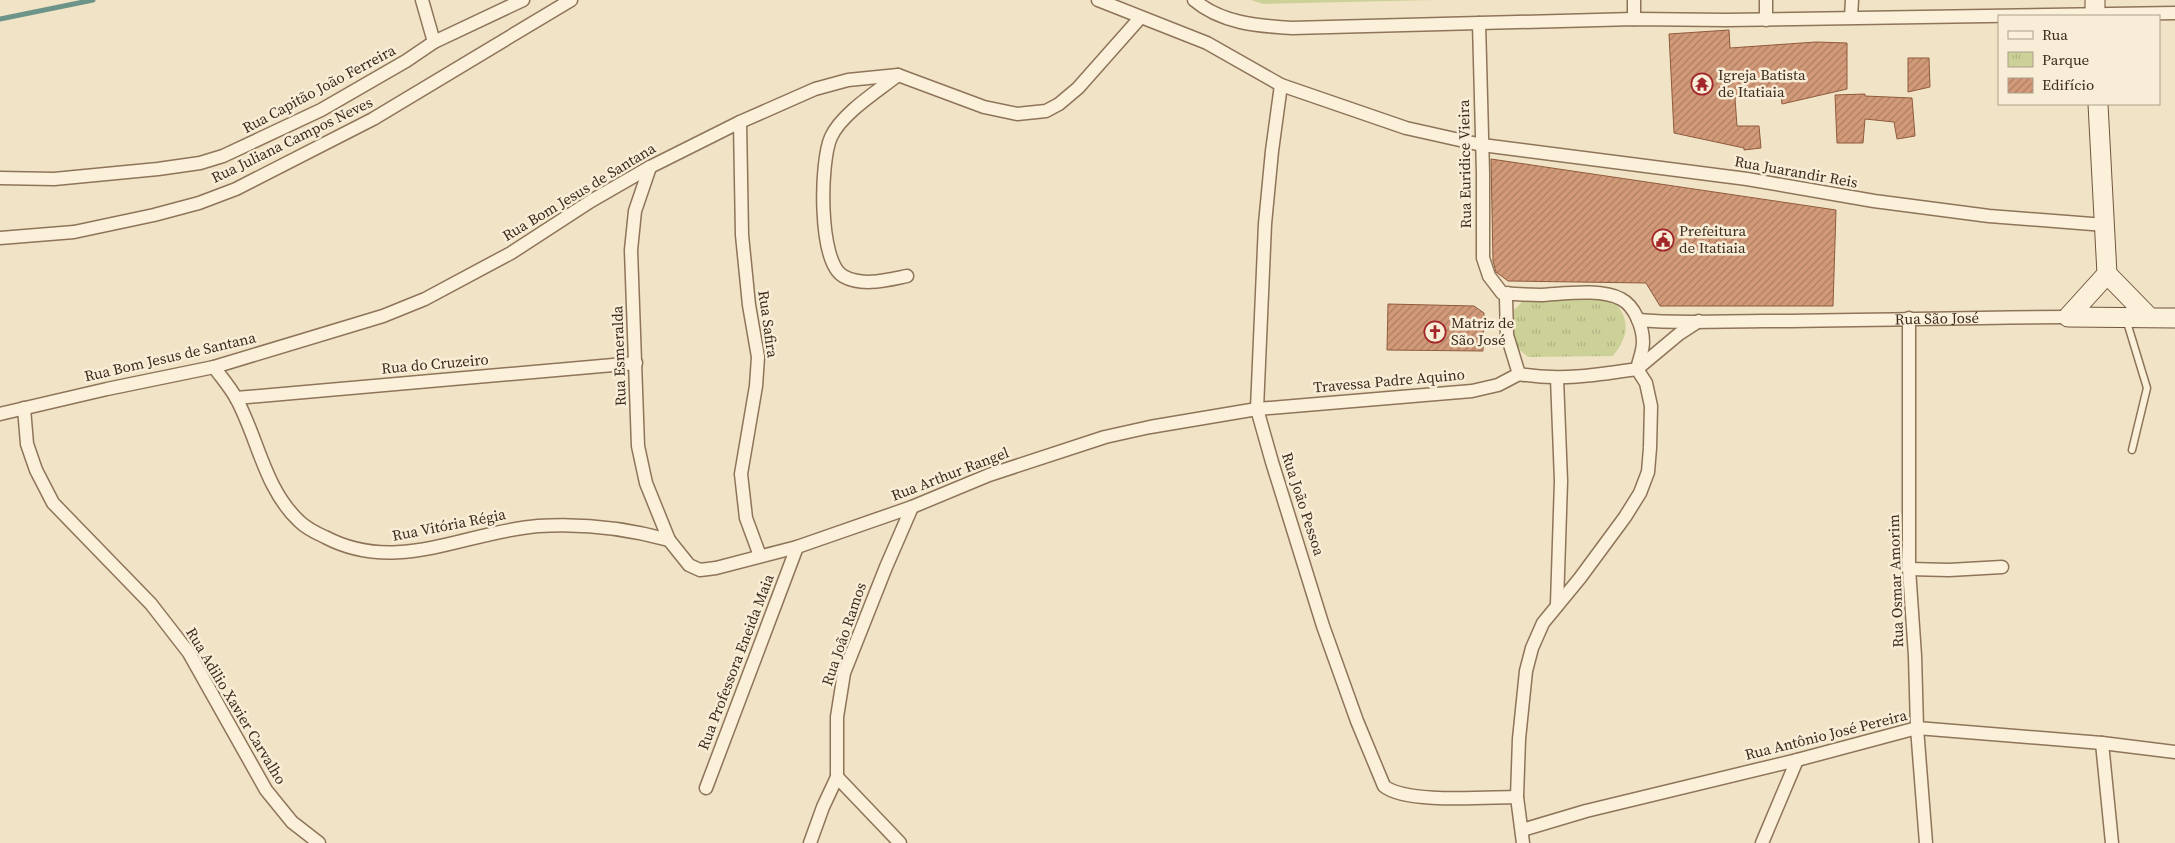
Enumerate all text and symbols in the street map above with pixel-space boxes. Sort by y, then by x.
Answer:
legend [1998,15,2160,105]
text: Rua [2042,24,2068,45]
street label: Rua Capitão João Ferreira [238,39,399,138]
text: Parque [2042,49,2090,70]
place label: Igreja Batista de Itatiaia [1718,64,1806,102]
temple icon: Igreja Batista de Itatiaia [1690,72,1714,96]
text: Edifício [2042,74,2094,95]
street label: Rua Juliana Campos Neves [208,91,376,188]
street label: Rua Euridice Vieira [1453,99,1476,229]
street label: Rua Bom Jesus de Santana [498,137,660,246]
street label: Rua Juarandir Reis [1733,150,1859,193]
place label: Prefeitura de Itatiaia [1679,220,1746,258]
public building icon: Prefeitura de Itatiaia [1651,228,1675,252]
street label: Rua Safira [753,289,784,359]
street label: Rua Esmeralda [606,305,631,407]
street label: Rua São José [1895,307,1980,329]
place label: Matriz de São José [1451,312,1514,350]
church icon: Matriz de São José [1423,320,1447,344]
street label: Rua Bom Jesus de Santana [82,326,258,386]
street label: Rua do Cruzeiro [380,348,489,379]
street label: Travessa Padre Aquino [1312,363,1466,398]
street label: Rua Arthur Rangel [888,441,1012,506]
street label: Rua João Pessoa [1277,449,1330,559]
street label: Rua Vitória Régia [390,503,508,546]
street label: Rua Osmar Amorim [1883,513,1908,648]
street label: Rua Professora Eneida Maia [692,571,779,753]
street label: Rua João Ramos [816,579,871,688]
street label: Rua Adilio Xavier Carvalho [181,623,292,788]
street label: Rua Antônio José Pereira [1743,704,1909,765]

